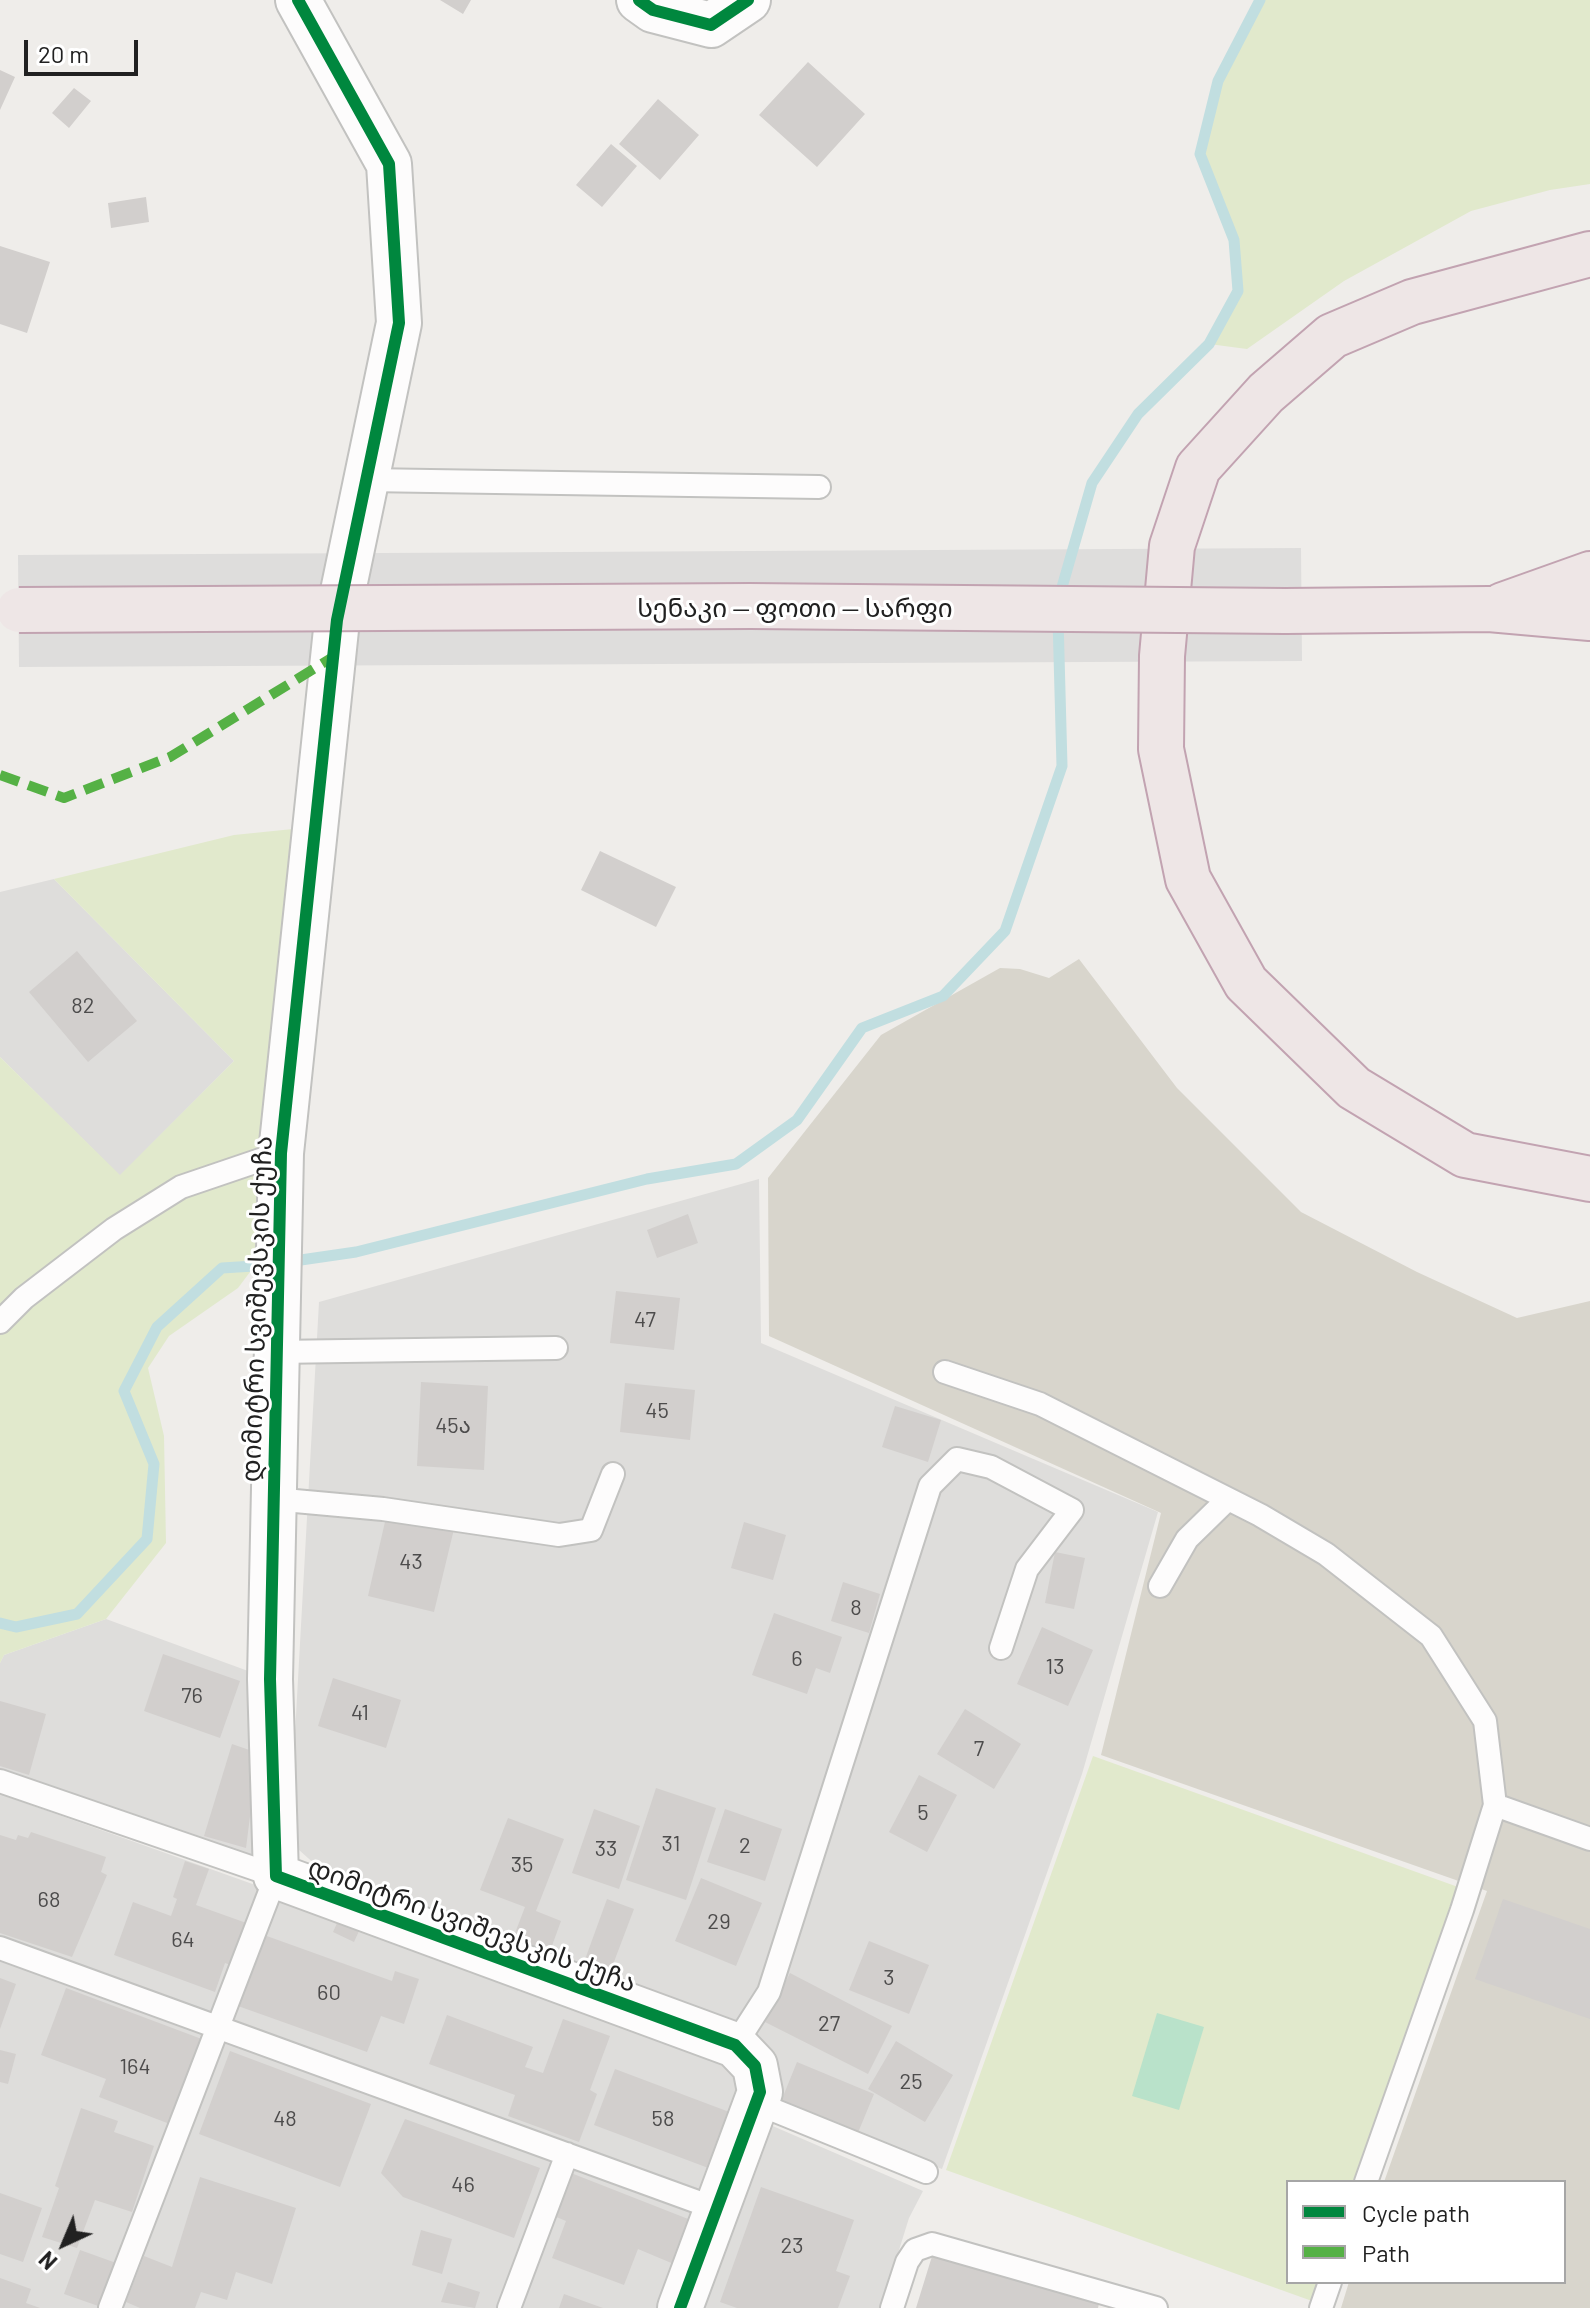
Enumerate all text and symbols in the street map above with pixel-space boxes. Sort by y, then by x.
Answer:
scale bar [28,24,142,74]
text: 20 m [38,39,89,68]
street label: სენაკი — ფოთი — სარფი [637,592,953,624]
house number: 82 [71,993,95,1019]
street label: დიმიტრი სვიშევსკის ქუჩა [235,1135,279,1483]
house number: 47 [634,1307,656,1333]
house number: 45 [645,1398,669,1424]
house number: 45ა [435,1413,471,1439]
house number: 43 [399,1549,423,1575]
house number: 8 [850,1595,862,1621]
house number: 6 [791,1646,803,1672]
house number: 13 [1045,1654,1065,1680]
house number: 76 [181,1683,203,1709]
house number: 41 [351,1700,369,1726]
house number: 7 [974,1736,984,1762]
house number: 5 [917,1800,929,1826]
house number: 31 [662,1831,680,1857]
house number: 2 [739,1833,751,1859]
house number: 33 [595,1836,617,1862]
street label: დიმიტრი სვიშევსკის ქუჩა [304,1851,640,1999]
house number: 35 [511,1852,533,1878]
house number: 68 [38,1887,60,1913]
house number: 29 [707,1909,731,1935]
house number: 64 [171,1927,195,1953]
house number: 3 [883,1965,895,1991]
house number: 60 [317,1980,341,2006]
house number: 27 [818,2011,840,2037]
house number: 164 [119,2054,151,2080]
house number: 25 [899,2069,923,2095]
house number: 48 [273,2106,297,2132]
house number: 58 [652,2106,674,2132]
house number: 46 [451,2172,475,2198]
legend [1286,2180,1566,2284]
text: Cycle path [1362,2198,1470,2227]
north arrow [24,2204,104,2284]
house number: 23 [781,2233,803,2259]
text: Path [1362,2238,1410,2267]
text: N [33,2247,62,2276]

